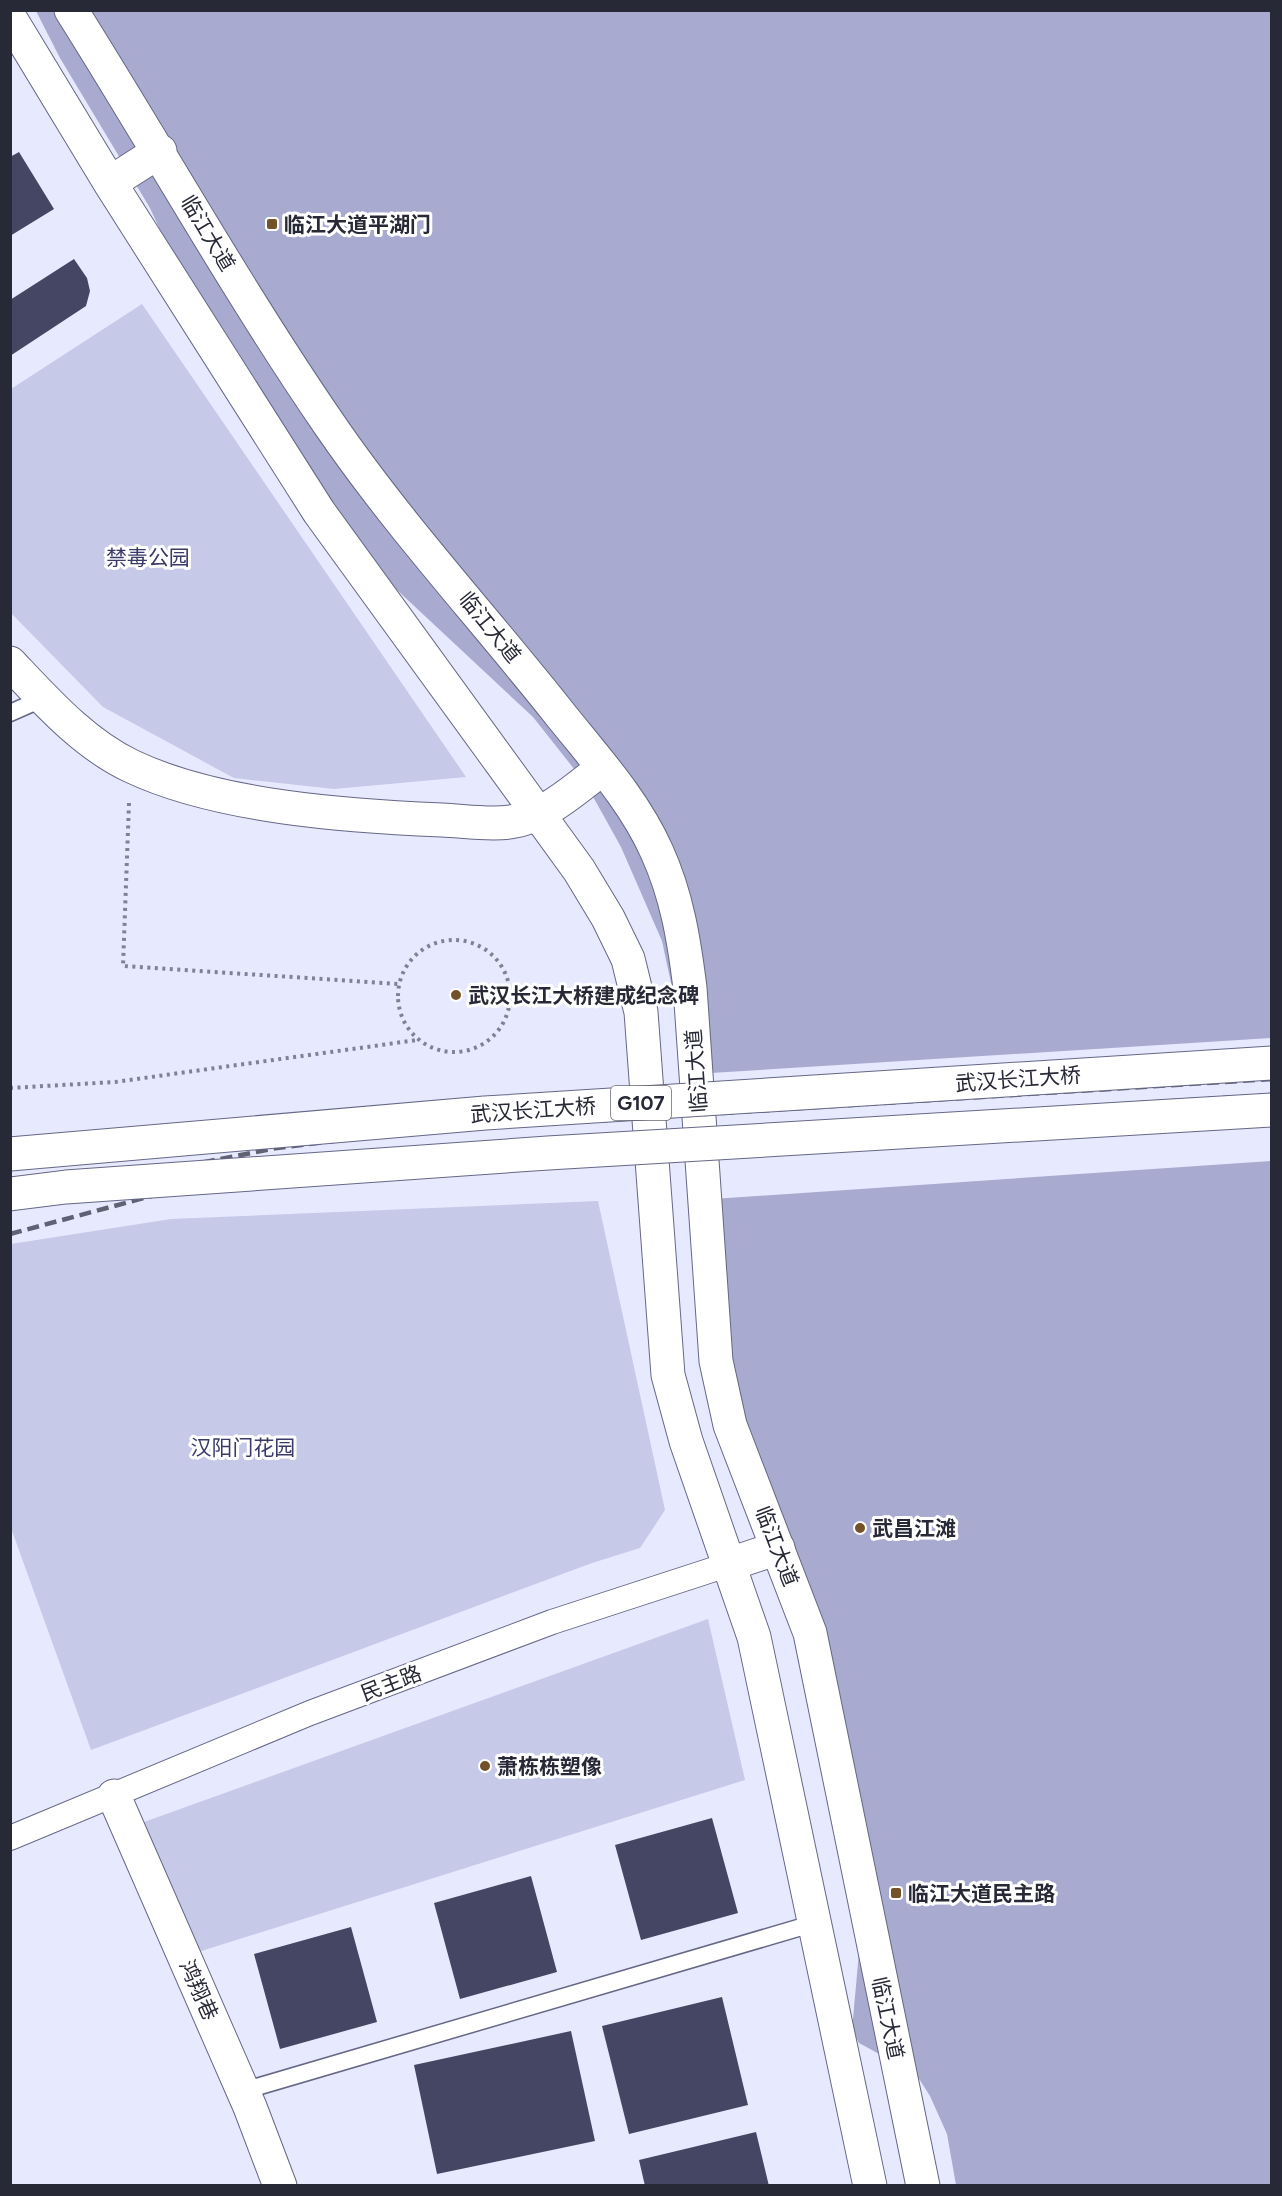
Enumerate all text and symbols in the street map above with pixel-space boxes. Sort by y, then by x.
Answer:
street label: 临江大道 [176,191,240,275]
place label: 临江大道平湖门 [284,212,431,237]
marker: 临江大道平湖门 [265,217,279,231]
park label: 禁毒公园 [106,545,190,570]
street label: 临江大道 [454,586,526,668]
place label: 武汉长江大桥建成纪念碑 [468,983,699,1008]
marker: 武汉长江大桥建成纪念碑 [449,988,463,1002]
street label: 临江大道 [681,1028,711,1114]
street label: 武汉长江大桥 [954,1062,1082,1096]
road number: G107 [611,1086,671,1120]
street label: 武汉长江大桥 [469,1093,597,1127]
park label: 汉阳门花园 [191,1435,296,1460]
street label: 临江大道 [750,1502,804,1590]
place label: 武昌江滩 [872,1516,956,1541]
marker: 武昌江滩 [853,1521,867,1535]
street label: 民主路 [357,1660,425,1706]
place label: 萧栋栋塑像 [497,1754,602,1779]
marker: 萧栋栋塑像 [478,1759,492,1773]
place label: 临江大道民主路 [908,1881,1055,1906]
marker: 临江大道民主路 [889,1886,903,1900]
street label: 鸿翔巷 [175,1956,223,2024]
street label: 临江大道 [867,1974,909,2062]

